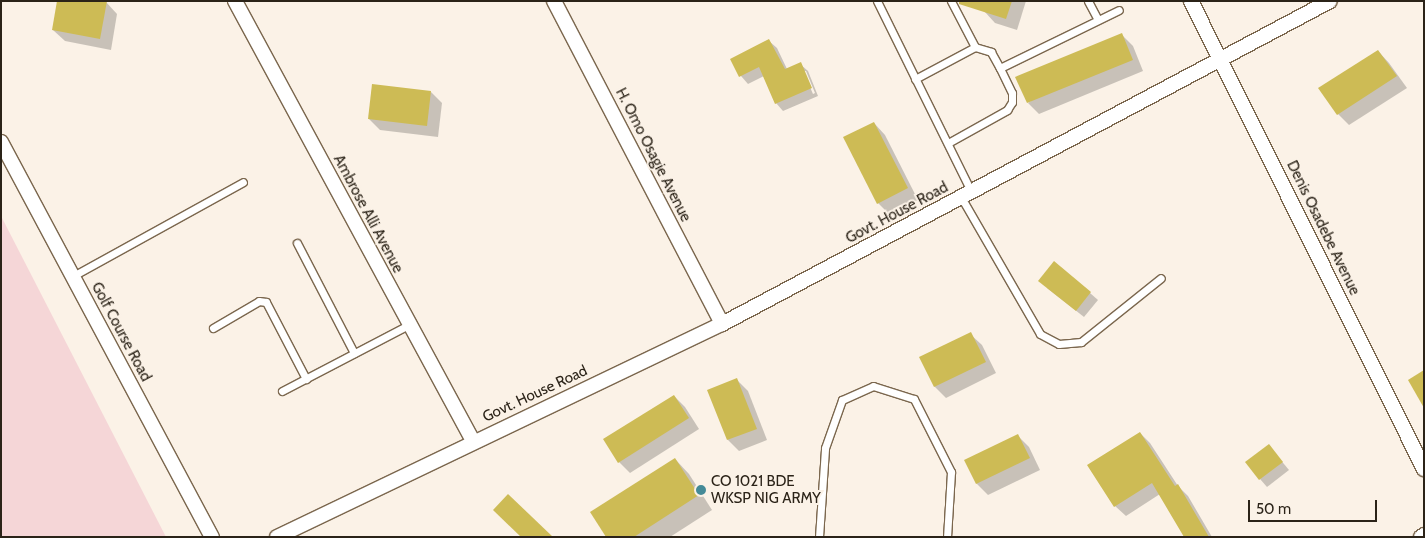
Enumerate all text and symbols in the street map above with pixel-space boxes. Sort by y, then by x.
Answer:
street label: H. Omo Osagie Avenue [611,85,695,225]
street label: Ambrose Alli Avenue [329,152,407,276]
street label: Denis Osadebe Avenue [1283,158,1363,298]
street label: Govt. House Road [843,178,951,248]
street label: Golf Course Road [87,279,155,385]
street label: Govt. House Road [480,362,590,426]
place label: CO 1021 BDE WKSP NIG ARMY [711,472,821,507]
marker: CO 1021 BDE WKSP NIG ARMY [695,484,707,496]
scale bar [1250,490,1379,522]
text: 50 m [1256,500,1291,518]

